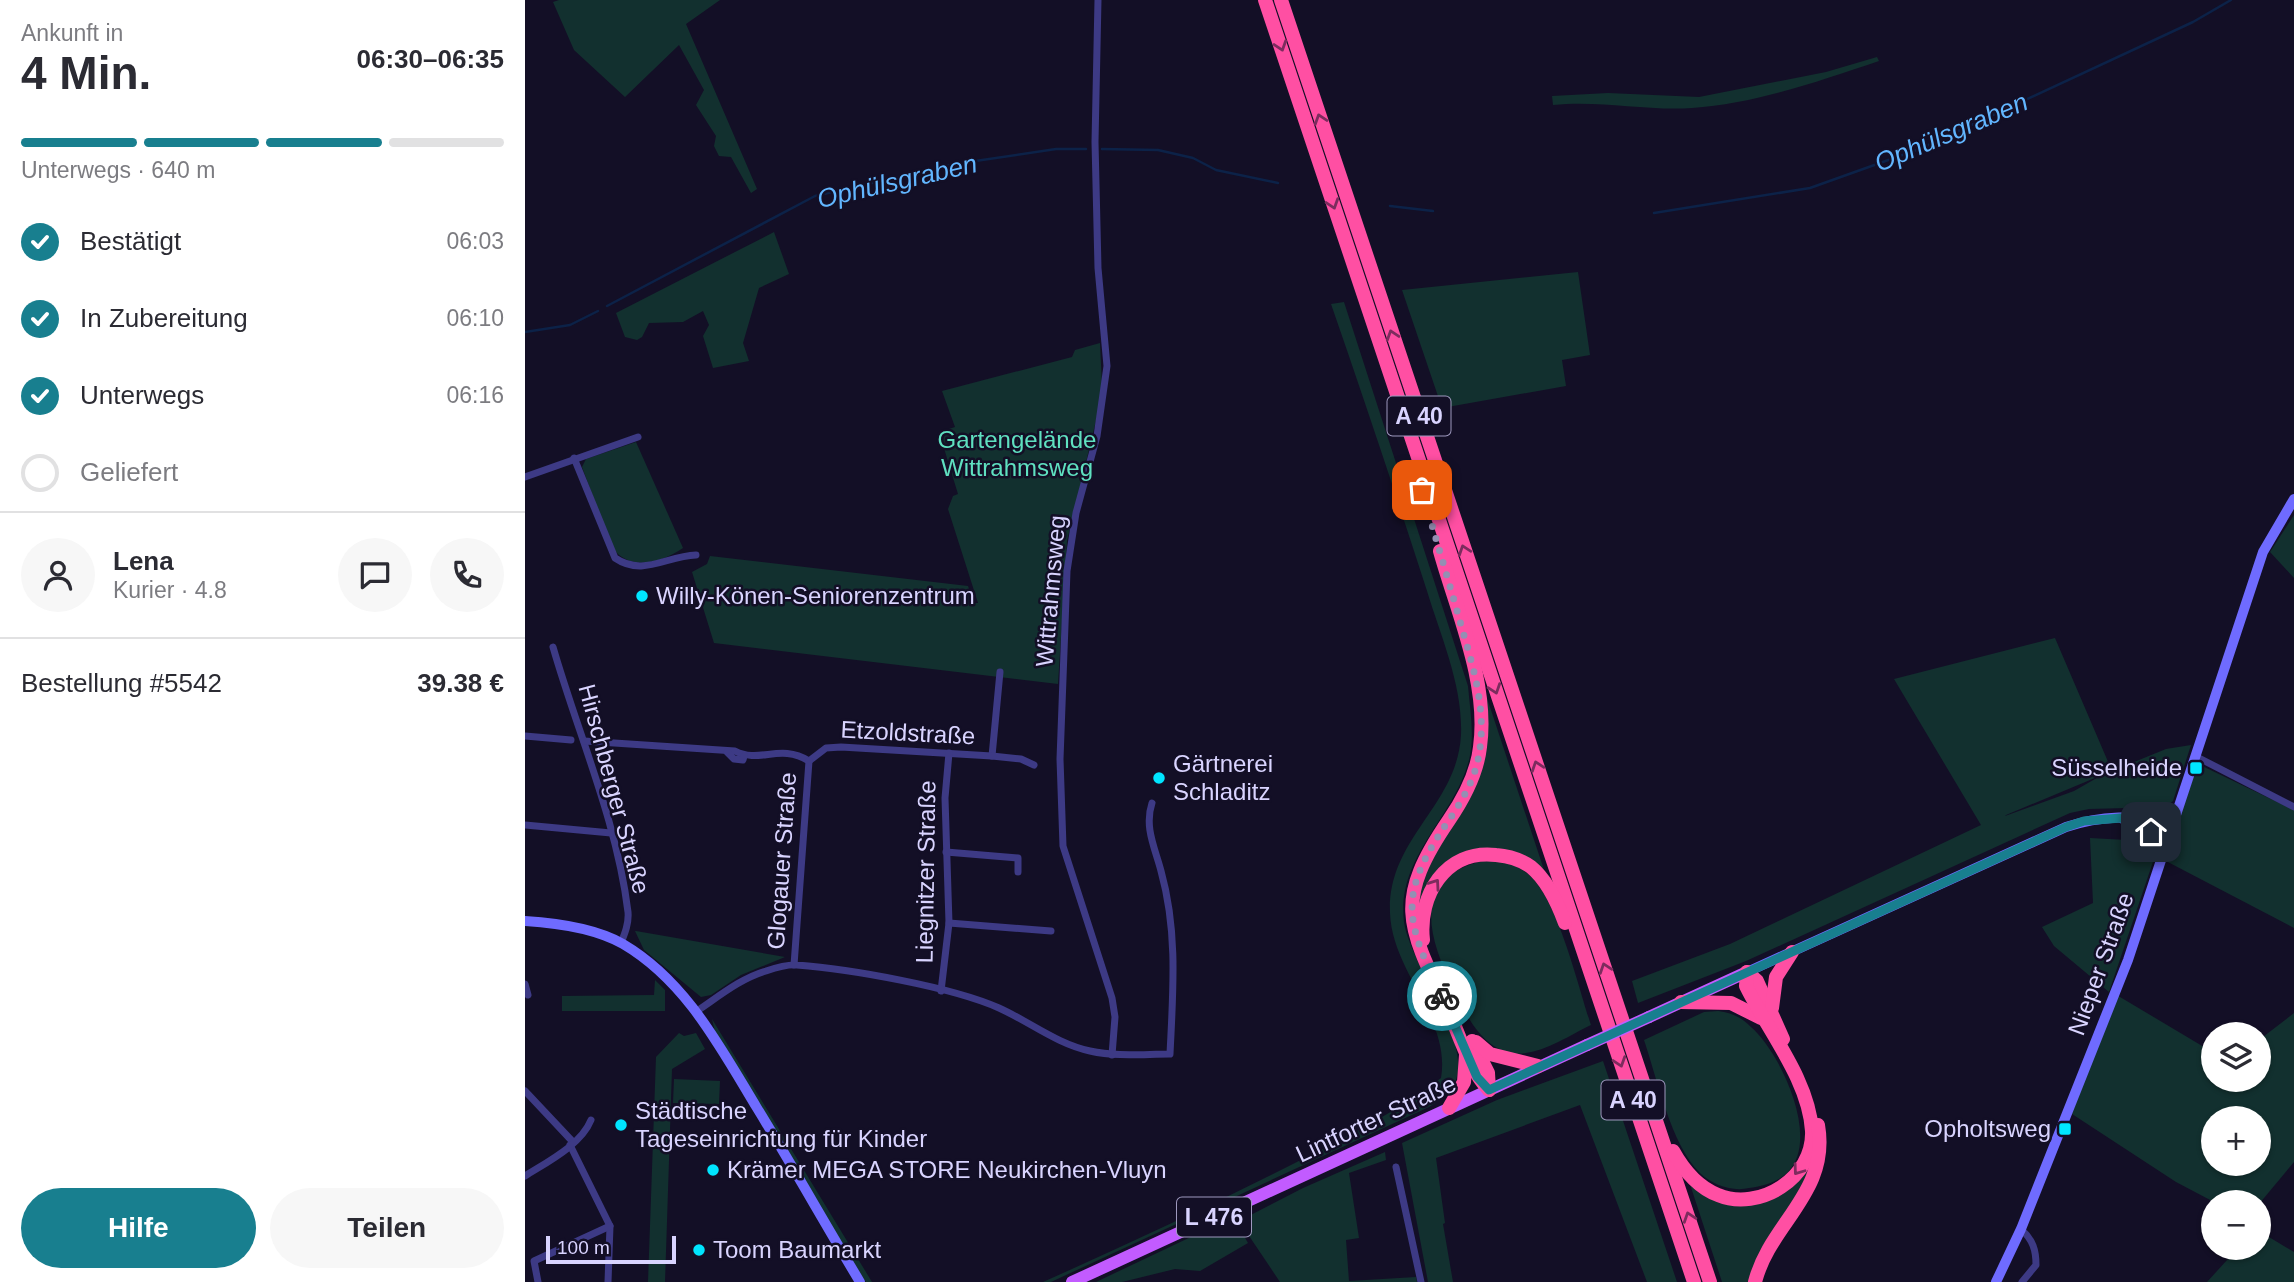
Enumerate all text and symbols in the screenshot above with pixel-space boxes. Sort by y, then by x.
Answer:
text: Ankunft in [21,20,123,46]
one-way arrow [1272,40,1287,52]
text: 06:30–06:35 [357,44,504,74]
text: 4 Min. [21,47,151,99]
water label: Ophülsgraben [1870,86,2032,178]
one-way arrow [1314,113,1329,125]
water label: Ophülsgraben [814,148,980,214]
text: Unterwegs · 640 m [21,157,215,183]
one-way arrow [1325,197,1339,209]
icon: check [21,223,59,261]
text: Bestätigt [80,226,181,256]
text: 06:03 [446,228,504,254]
icon: check [21,300,59,338]
text: In Zubereitung [80,303,248,333]
text: 06:10 [446,305,504,331]
one-way arrow [1386,329,1400,341]
icon: check [21,377,59,415]
text: Unterwegs [80,380,204,410]
text: 06:16 [446,382,504,408]
road number: A 40 [1387,396,1451,436]
park label: Gartengelände Wittrahmsweg [938,426,1096,481]
text: Geliefert [80,457,178,487]
pin [1392,460,1452,520]
icon: bag [1403,471,1441,509]
street label: Wittrahmsweg [1030,514,1071,668]
button: person [21,538,95,612]
button: chat [338,538,412,612]
button: phone [430,538,504,612]
one-way arrow [1458,545,1472,557]
text: Lena [113,546,174,576]
text: Kurier · 4.8 [113,577,227,603]
place label: Willy-Könen-Seniorenzentrum [656,582,975,609]
marker: Willy-Könen-Seniorenzentrum [634,588,650,604]
text: Bestellung #5542 [21,668,222,698]
text: 39.38 € [417,668,504,698]
street label: Hirschberger Straße [573,681,655,897]
one-way arrow [1487,682,1501,694]
street label: Etzoldstraße [840,715,976,750]
place label: Gärtnerei Schladitz [1173,750,1273,805]
place label: Süsselheide [2051,754,2182,781]
one-way arrow [1531,760,1545,772]
marker: Süsselheide [2188,760,2204,776]
marker: Gärtnerei Schladitz [1151,770,1167,786]
street label: Glogauer Straße [762,772,801,950]
street label: Liegnitzer Straße [910,780,941,964]
pin [2121,802,2181,862]
icon: home [2132,813,2170,851]
one-way arrow [1427,879,1439,892]
street label: Nieper Straße [2062,889,2139,1039]
courier [1407,961,1477,1031]
one-way arrow [1599,962,1613,975]
icon: bike [1423,977,1461,1015]
map controls [2201,1022,2271,1260]
button: layers [2201,1022,2271,1092]
one-way arrow [1612,1055,1626,1068]
street label: Lintforter Straße [1292,1070,1460,1167]
road number: A 40 [1601,1080,1665,1120]
place label: Städtische Tageseinrichtung für Kinder [635,1097,927,1152]
button: + [2201,1106,2271,1176]
place label: Opholtsweg [1924,1115,2051,1142]
marker: Städtische Tageseinrichtung für Kinder [613,1117,629,1133]
marker: Opholtsweg [2057,1121,2073,1137]
place label: Krämer MEGA STORE Neukirchen-Vluyn [727,1156,1167,1183]
marker: Krämer MEGA STORE Neukirchen-Vluyn [705,1162,721,1178]
one-way arrow [1794,1162,1806,1174]
button: Hilfe [21,1188,256,1268]
button: Teilen [270,1188,504,1268]
button: − [2201,1190,2271,1260]
road number: L 476 [1177,1198,1251,1236]
one-way arrow [1683,1212,1697,1224]
scale bar [546,1233,675,1265]
place label: Toom Baumarkt [713,1236,881,1263]
text: 100 m [557,1237,610,1258]
marker: Toom Baumarkt [691,1242,707,1258]

